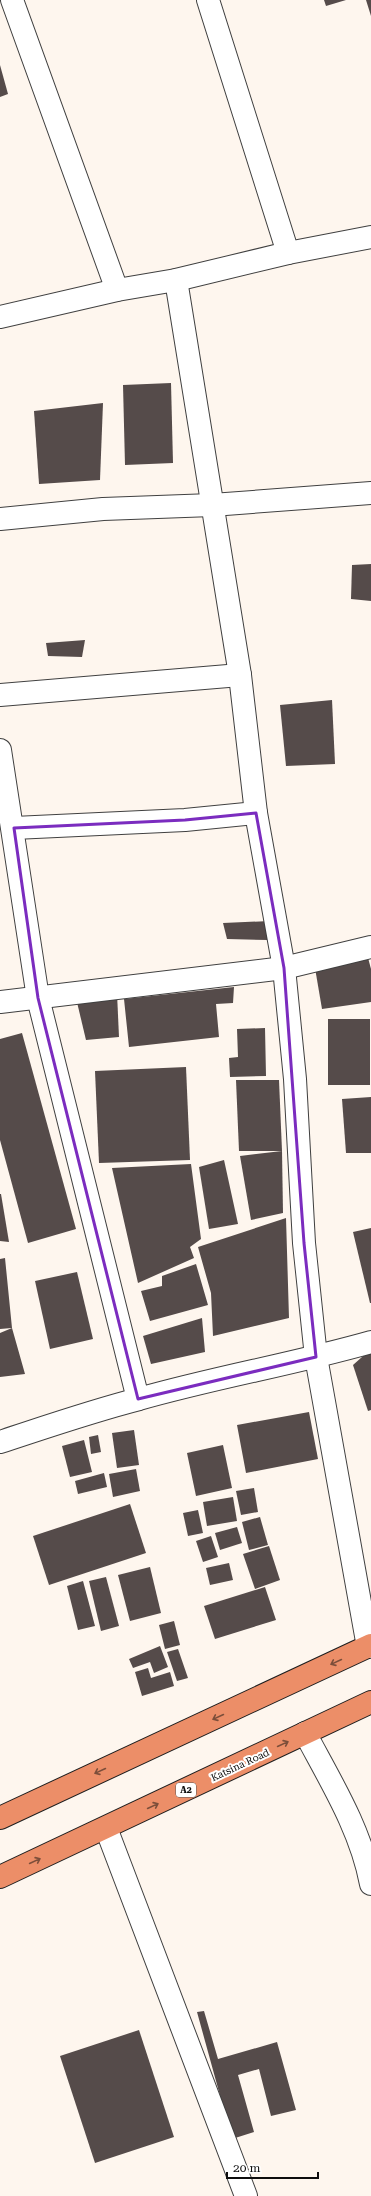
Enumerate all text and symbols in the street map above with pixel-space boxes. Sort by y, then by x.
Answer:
one-way arrow [330,1659,342,1666]
one-way arrow [212,1714,224,1721]
one-way arrow [277,1740,289,1747]
street label: Katsina Road [209,1746,271,1783]
one-way arrow [94,1768,106,1776]
road number: A2 [176,1783,196,1797]
one-way arrow [147,1802,159,1809]
one-way arrow [29,1857,41,1864]
scale bar [227,2154,318,2180]
text: 20 m [233,2161,260,2175]

